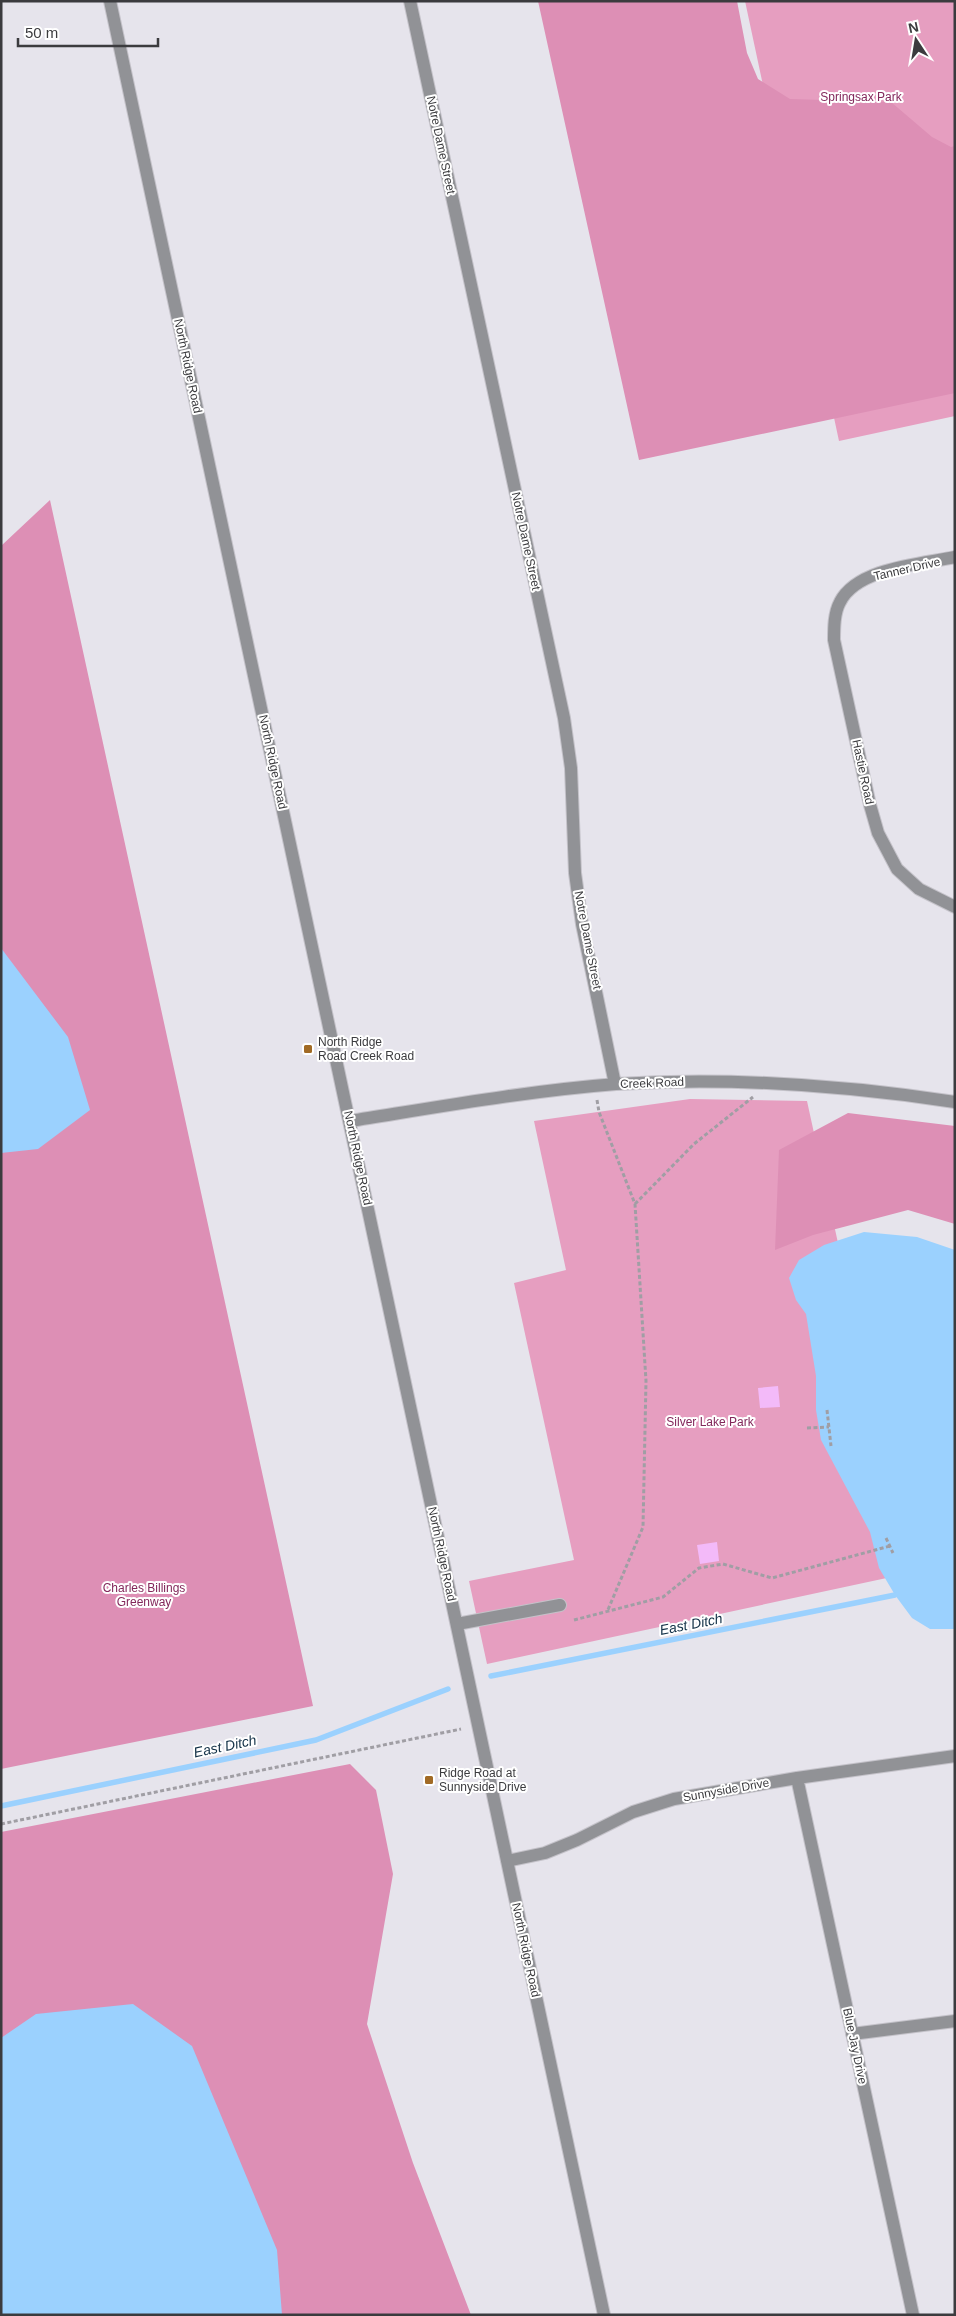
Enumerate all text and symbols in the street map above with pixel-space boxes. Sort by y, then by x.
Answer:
scale bar [18,15,158,47]
north arrow [891,15,941,65]
text: N [907,18,920,36]
text: 50 m [25,24,58,41]
park label: Springsax Park [820,90,903,104]
street label: Notre Dame Street [424,95,458,196]
street label: North Ridge Road [171,318,205,414]
street label: Notre Dame Street [509,491,543,592]
street label: Tanner Drive [872,554,942,583]
street label: North Ridge Road [256,714,290,810]
street label: Hastie Road [849,738,877,806]
street label: Notre Dame Street [572,890,605,991]
place label: North Ridge Road Creek Road [318,1035,414,1063]
marker: North Ridge Road Creek Road [302,1043,314,1055]
street label: Creek Road [620,1075,684,1091]
street label: North Ridge Road [341,1110,375,1206]
park label: Silver Lake Park [666,1415,755,1429]
street label: North Ridge Road [425,1506,459,1602]
park label: Charles Billings Greenway [103,1581,185,1609]
water label: East Ditch [658,1610,724,1638]
water label: East Ditch [192,1731,258,1760]
place label: Ridge Road at Sunnyside Drive [439,1766,527,1794]
marker: Ridge Road at Sunnyside Drive [423,1774,435,1786]
street label: Sunnyside Drive [682,1775,771,1804]
street label: North Ridge Road [509,1902,543,1998]
street label: Blue Jay Drive [840,2007,870,2086]

